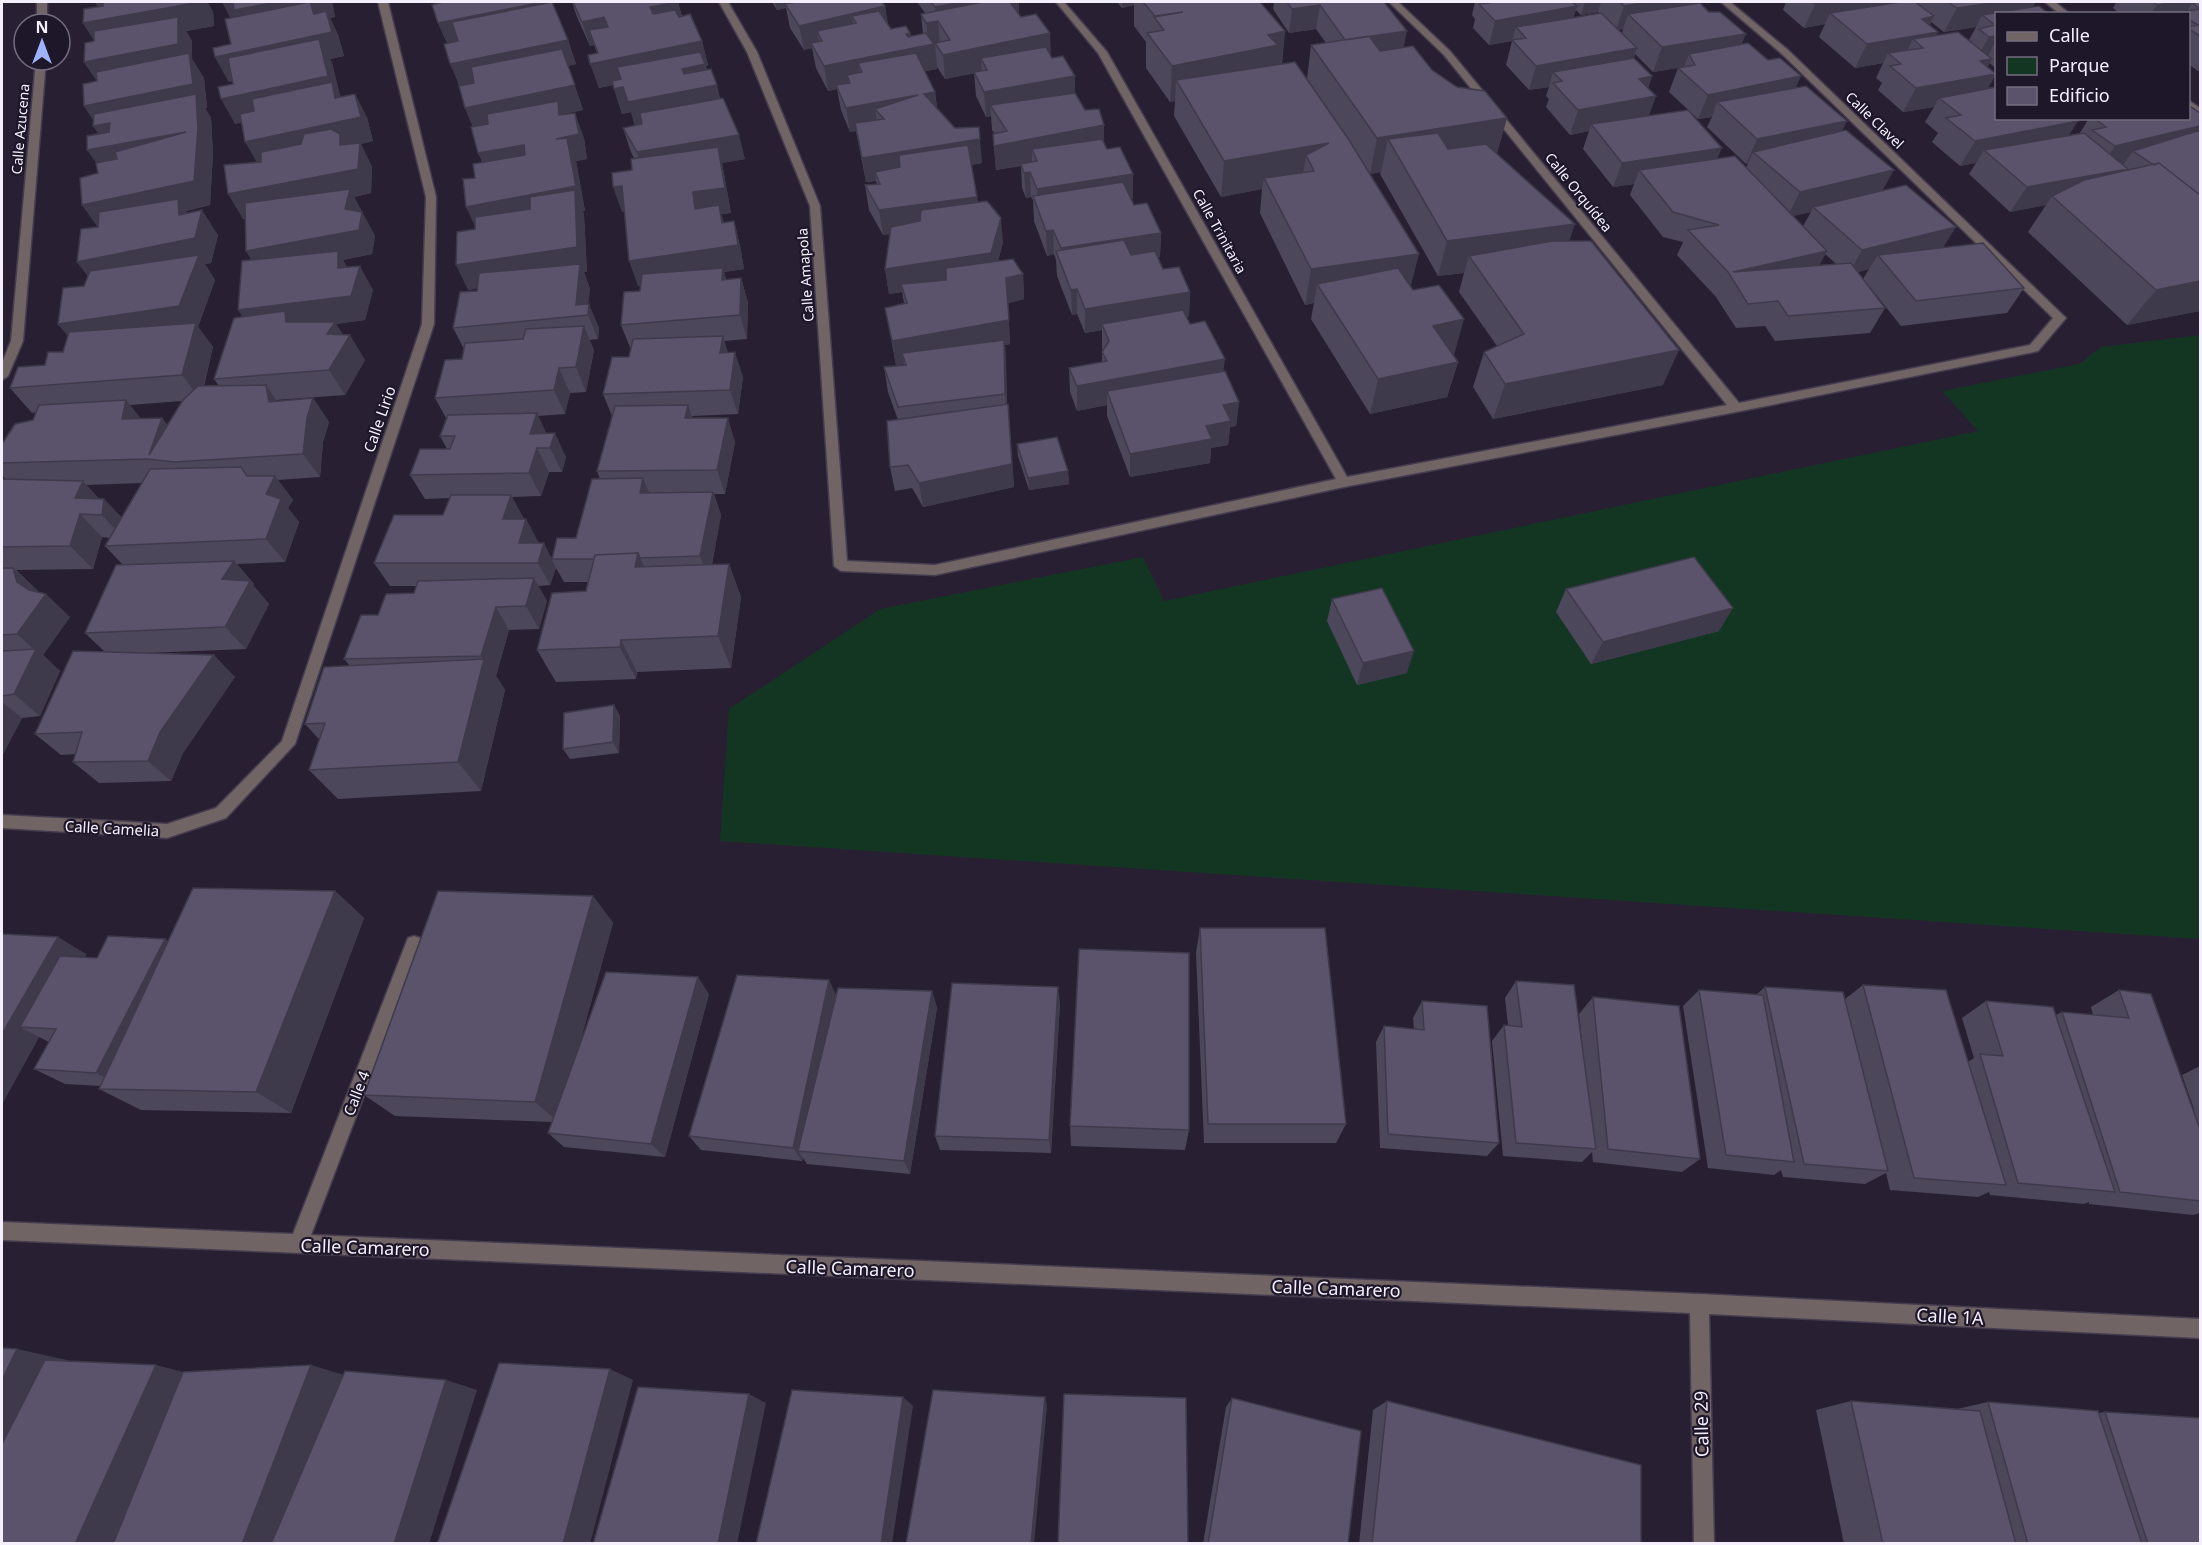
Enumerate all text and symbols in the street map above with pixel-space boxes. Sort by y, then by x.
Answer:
north arrow [12,12,72,72]
legend [1995,12,2190,120]
text: N [35,16,49,38]
text: Calle [2049,23,2090,47]
text: Parque [2049,53,2109,77]
street label: Calle Azucena [7,83,33,175]
text: Edificio [2049,83,2110,107]
street label: Calle Clavel [1842,87,1908,153]
street label: Calle Orquídea [1541,148,1617,236]
street label: Calle Trinitaria [1189,185,1251,277]
street label: Calle Amapola [792,227,818,323]
street label: Calle Lirio [358,383,400,455]
street label: Calle Camelia [64,816,160,840]
street label: Calle 4 [338,1067,374,1118]
street label: Calle Camarero [300,1233,430,1261]
street label: Calle Camarero [785,1254,915,1282]
street label: Calle Camarero [1271,1274,1401,1302]
street label: Calle 1A [1916,1302,1985,1330]
street label: Calle 29 [1688,1391,1714,1457]

